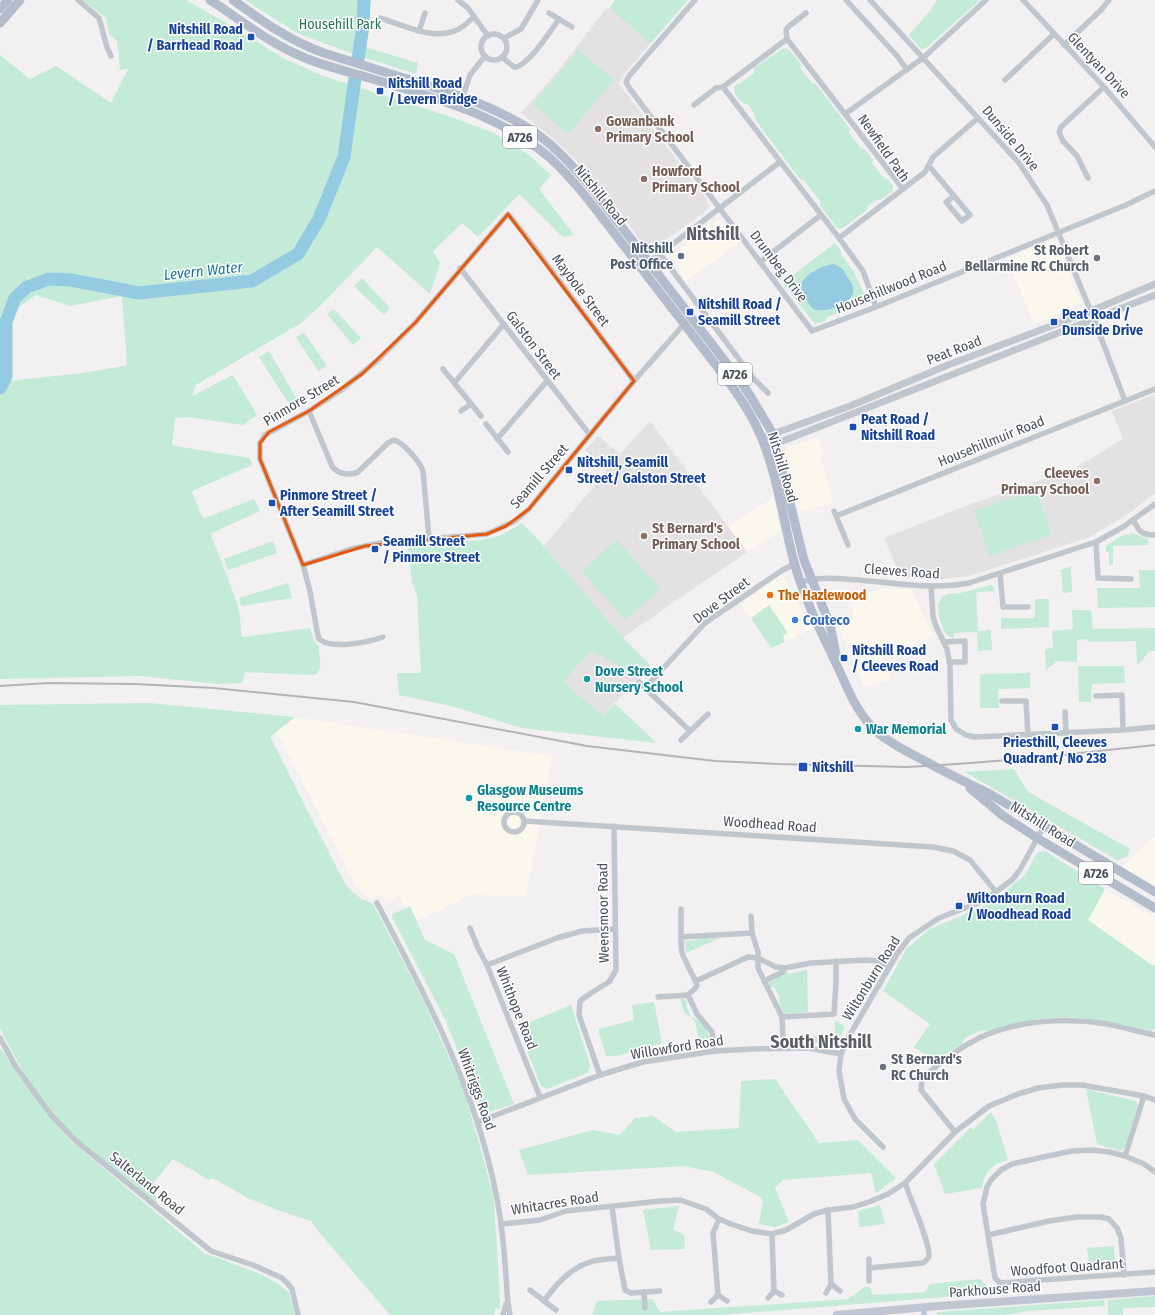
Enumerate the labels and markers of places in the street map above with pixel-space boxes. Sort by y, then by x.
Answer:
place label: Nitshill Road / Barrhead Road [147,21,243,54]
marker: Nitshill Road / Barrhead Road [246,32,256,42]
place label: Nitshill Road / Levern Bridge [388,75,478,108]
marker: Nitshill Road / Levern Bridge [375,86,385,96]
place label: Gowanbank Primary School [606,113,694,146]
marker: Gowanbank Primary School [593,124,603,134]
place label: Howford Primary School [652,163,740,196]
marker: Howford Primary School [639,174,649,184]
place label: Nitshill Post Office [610,240,673,273]
place label: St Robert Bellarmine RC Church [965,242,1090,275]
marker: Nitshill Post Office [676,251,686,261]
marker: St Robert Bellarmine RC Church [1092,253,1102,263]
place label: Nitshill Road / Seamill Street [698,296,782,329]
place label: Peat Road / Dunside Drive [1062,306,1143,339]
marker: Nitshill Road / Seamill Street [685,307,695,317]
marker: Peat Road / Dunside Drive [1049,317,1059,327]
place label: Peat Road / Nitshill Road [861,411,935,444]
marker: Peat Road / Nitshill Road [848,422,858,432]
place label: Nitshill, Seamill Street/ Galston Street [577,454,707,487]
marker: Nitshill, Seamill Street/ Galston Street [564,465,574,475]
place label: Cleeves Primary School [1001,465,1089,498]
marker: Cleeves Primary School [1092,476,1102,486]
place label: Pinmore Street / After Seamill Street [279,487,395,520]
marker: Pinmore Street / After Seamill Street [267,498,277,508]
place label: St Bernard's Primary School [652,520,740,553]
marker: St Bernard's Primary School [639,531,649,541]
place label: Seamill Street / Pinmore Street [383,533,481,566]
marker: Seamill Street / Pinmore Street [370,544,380,554]
place label: The Hazlewood [778,587,867,604]
marker: The Hazlewood [765,590,775,600]
place label: Couteco [803,612,850,629]
marker: Couteco [790,615,800,625]
place label: Nitshill Road / Cleeves Road [852,642,939,675]
marker: Nitshill Road / Cleeves Road [839,653,849,663]
place label: Dove Street Nursery School [595,663,683,696]
marker: Dove Street Nursery School [582,674,592,684]
place label: War Memorial [866,721,946,738]
marker: Priesthill, Cleeves Quadrant/ No 238 [1050,722,1060,732]
marker: War Memorial [853,724,863,734]
place label: Priesthill, Cleeves Quadrant/ No 238 [1003,734,1107,767]
place label: Nitshill [812,759,854,776]
marker: Nitshill [797,761,809,773]
place label: Glasgow Museums Resource Centre [477,782,583,815]
marker: Glasgow Museums Resource Centre [464,793,474,803]
place label: Wiltonburn Road / Woodhead Road [967,890,1071,923]
marker: Wiltonburn Road / Woodhead Road [954,901,964,911]
place label: St Bernard's RC Church [891,1051,962,1084]
marker: St Bernard's RC Church [878,1062,888,1072]

